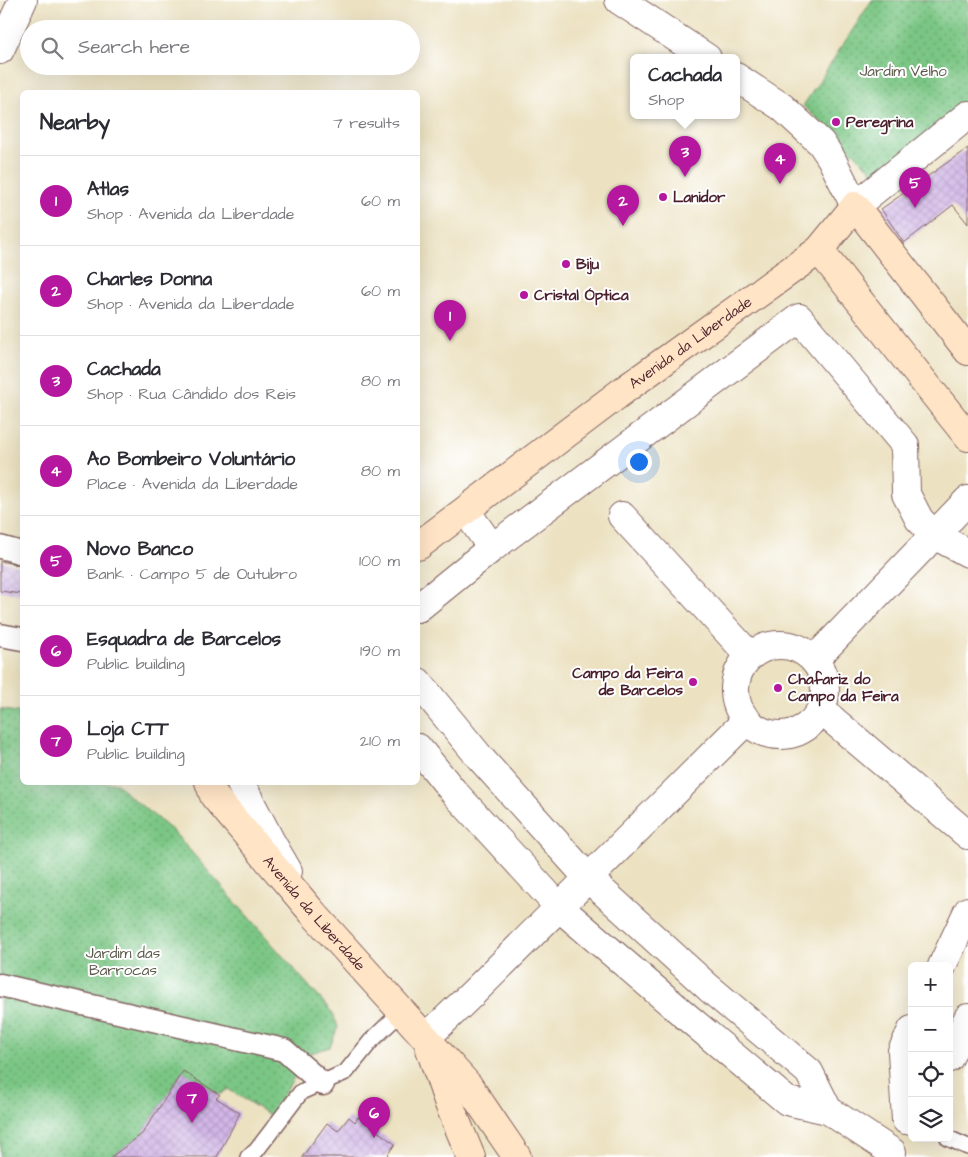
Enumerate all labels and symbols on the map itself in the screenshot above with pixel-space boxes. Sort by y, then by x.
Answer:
park label: Jardim Velho [859,61,947,82]
place label: Peregrina [846,112,914,135]
marker: Peregrina [830,116,842,128]
pin: 3 [669,136,701,177]
pin: 4 [764,143,796,184]
pin: 5 [899,167,931,208]
pin: 2 [607,185,639,226]
place label: Lanidor [673,187,726,208]
marker: Lanidor [657,191,669,203]
place label: Biju [576,254,600,275]
marker: Biju [560,258,572,270]
place label: Cristal Óptica [534,285,629,306]
marker: Cristal Óptica [518,289,530,301]
street label: Avenida da Liberdade [625,292,756,394]
pin: 1 [434,300,466,341]
your location [626,449,652,475]
place label: Campo da Feira de Barcelos [572,663,683,701]
place label: Chafariz do Campo da Feira [788,669,899,707]
marker: Campo da Feira de Barcelos [687,676,699,688]
marker: Chafariz do Campo da Feira [772,682,784,694]
street label: Avenida da Liberdade [258,851,370,976]
park label: Jardim das Barrocas [86,943,161,981]
pin: 7 [176,1082,208,1123]
pin: 6 [358,1097,390,1138]

